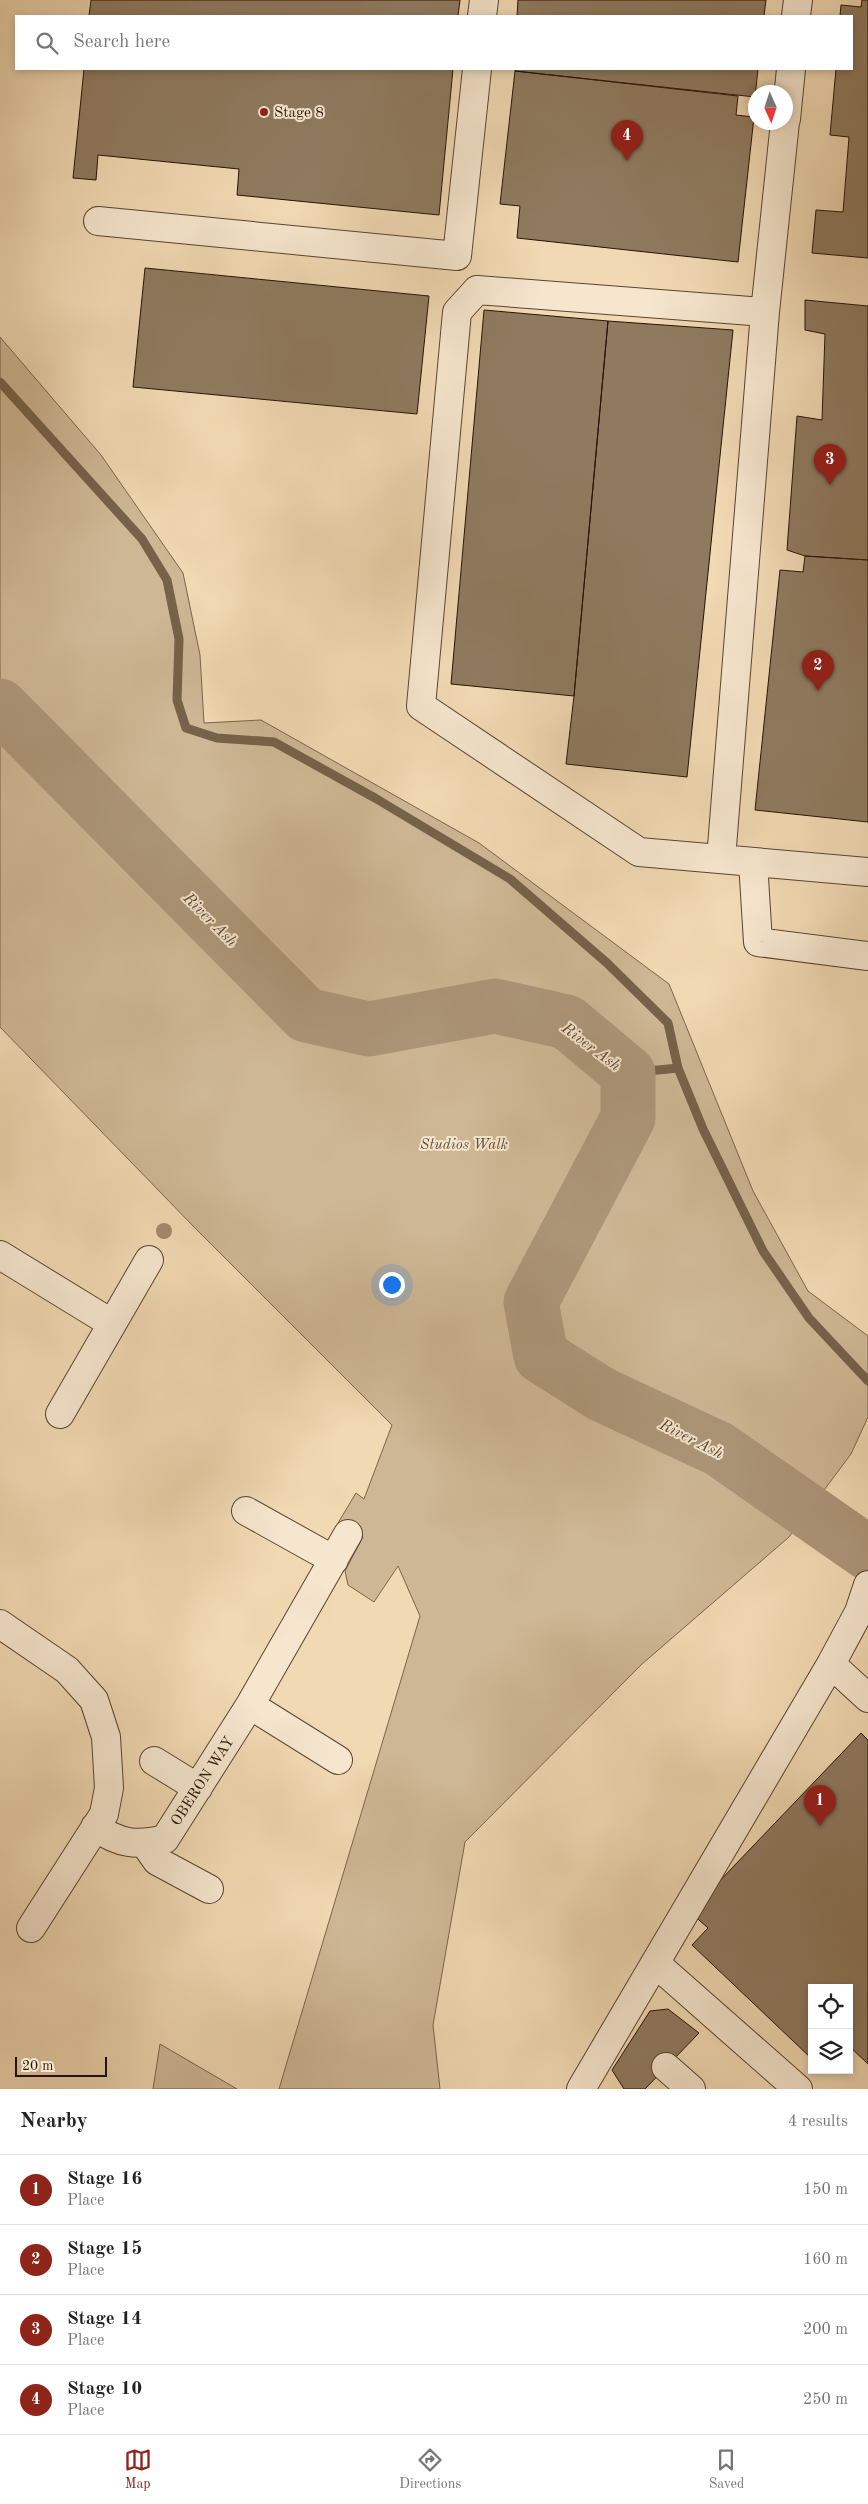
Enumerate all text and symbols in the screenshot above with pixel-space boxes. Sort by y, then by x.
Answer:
search box [15,15,853,70]
icon: search [33,29,61,57]
text: Search here [73,33,170,52]
north arrow [748,85,793,130]
marker: Stage 8 [258,106,270,118]
place label: Stage 8 [274,106,324,121]
pin: 4 [611,120,643,161]
pin: 3 [814,444,846,485]
pin: 2 [802,650,834,691]
water label: River Ash [179,890,240,950]
water label: River Ash [558,1020,623,1075]
park label: Studios Walk [420,1138,508,1153]
your location [379,1272,405,1298]
water label: River Ash [656,1417,725,1463]
street label: OBERON WAY [169,1735,238,1829]
pin: 1 [804,1785,836,1826]
map controls [808,1984,853,2074]
button: locate [808,1984,853,2029]
button: layers [808,2029,853,2074]
scale bar [15,2054,108,2077]
text: 20 m [22,2059,53,2073]
text: Nearby [20,2111,88,2132]
text: 4 results [788,2114,848,2130]
text: Stage 16 [67,2170,142,2189]
text: 1 [31,2182,41,2198]
text: 150 m [803,2182,848,2198]
text: Place [67,2193,104,2209]
text: Stage 15 [67,2240,142,2259]
text: 2 [31,2252,41,2268]
text: 160 m [803,2252,848,2268]
text: Place [67,2263,104,2279]
text: Stage 14 [67,2310,142,2329]
text: 3 [31,2322,41,2338]
text: 200 m [803,2322,848,2338]
text: Place [67,2333,104,2349]
text: Stage 10 [67,2380,142,2399]
text: 4 [31,2392,41,2408]
text: 250 m [803,2392,848,2408]
text: Place [67,2403,104,2419]
tab: Map [124,2446,152,2493]
tab: Directions [399,2446,461,2493]
tab: Saved [709,2446,744,2493]

